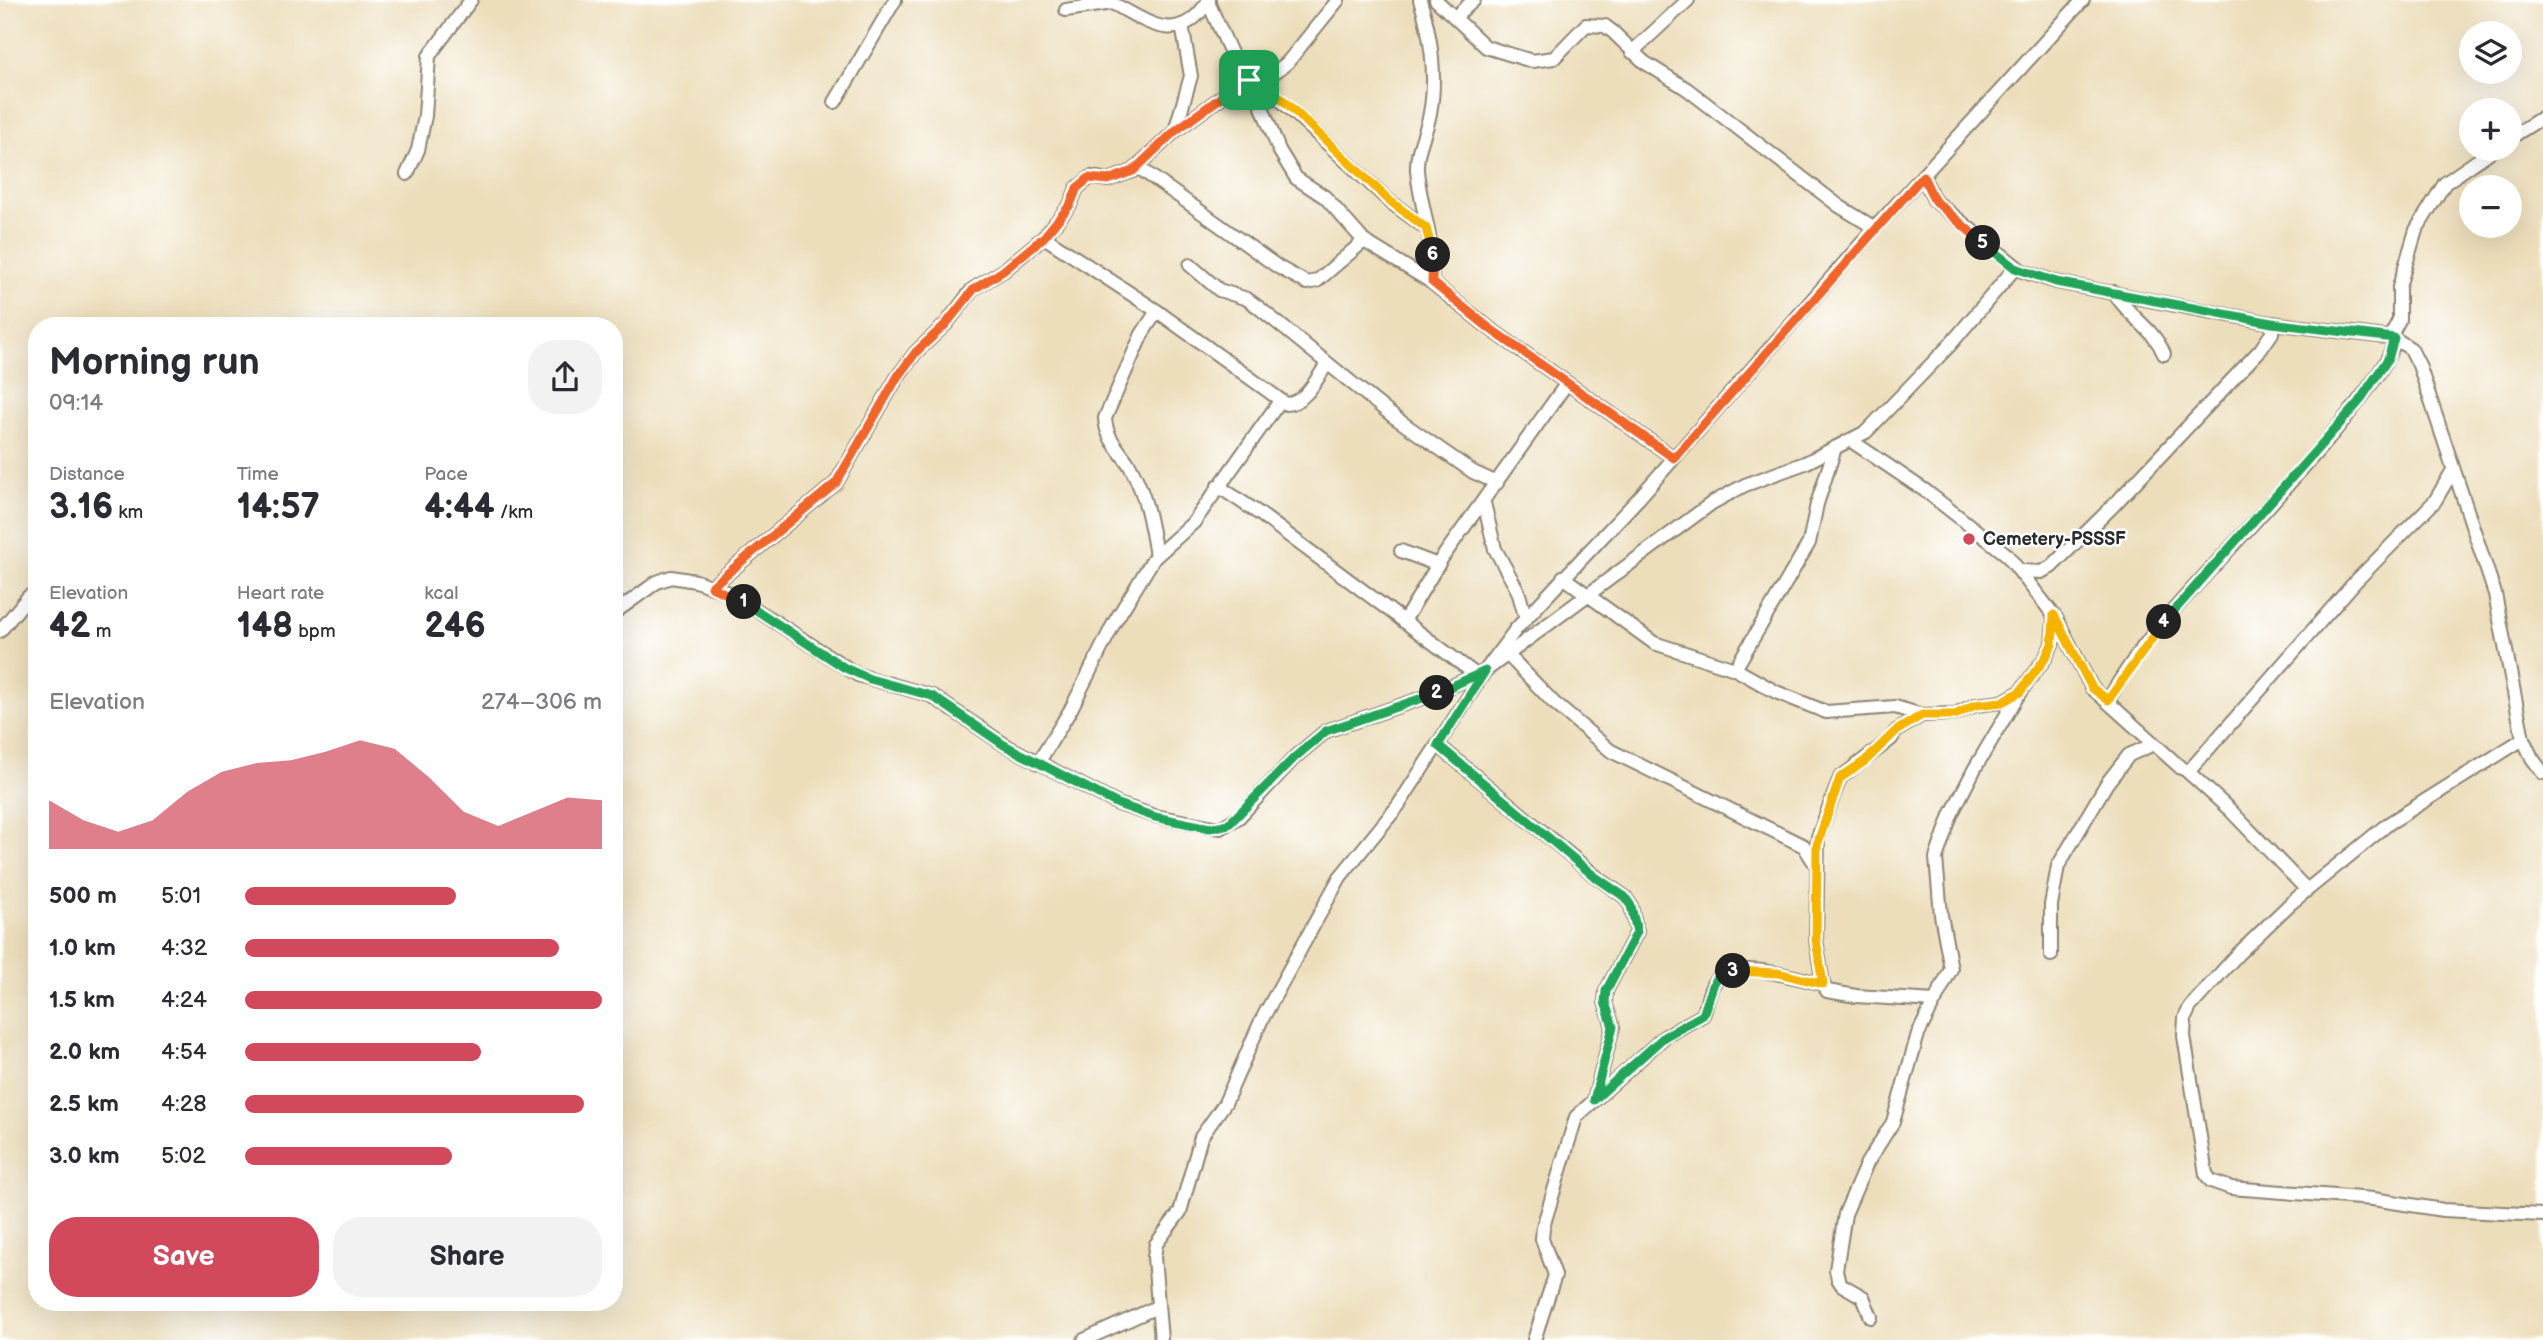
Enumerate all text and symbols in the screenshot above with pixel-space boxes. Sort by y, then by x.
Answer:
map controls [2459,21,2522,238]
button: layers [2459,21,2522,84]
pin [1219,50,1279,110]
icon: arrive [1230,61,1268,99]
button: + [2459,98,2522,161]
button: − [2459,175,2522,238]
pin: 5 [1966,226,2000,260]
text: 5 [1977,231,1988,254]
pin: 6 [1416,238,1450,272]
text: 6 [1427,243,1438,266]
text: Morning run [49,340,260,385]
button: share [528,340,602,414]
text: 09:14 [49,389,103,417]
text: Distance [49,463,125,486]
text: Time [237,463,279,486]
text: Pace [424,463,468,486]
text: 3.16 [49,486,113,529]
text: 14:57 [237,486,320,529]
text: 4:44 [424,486,495,529]
text: km [113,501,143,524]
text: /km [495,501,533,524]
place label: Cemetery-PSSSF [1983,529,2126,550]
marker: Cemetery-PSSSF [1961,531,1977,547]
text: Elevation [49,582,128,605]
text: Heart rate [237,582,324,605]
text: kcal [424,582,458,605]
pin: 1 [726,584,762,620]
text: 1 [740,590,748,613]
pin: 4 [2146,604,2182,640]
text: 42 [49,605,91,648]
text: 148 [237,605,293,648]
text: 246 [424,605,486,648]
text: 4 [2158,610,2169,633]
text: m [91,620,111,643]
text: bpm [293,620,336,643]
pin: 2 [1420,676,1454,710]
text: 2 [1431,681,1442,704]
text: Elevation [49,688,145,716]
text: 274–306 m [481,688,602,716]
text: 500 m [49,882,117,910]
text: 5:01 [161,882,201,910]
text: 1.0 km [49,934,116,962]
text: 4:32 [161,934,207,962]
pin: 3 [1716,954,1750,988]
text: 3 [1727,959,1738,982]
text: 1.5 km [49,986,115,1014]
text: 4:24 [161,986,207,1014]
text: 2.0 km [49,1038,120,1066]
text: 4:54 [161,1038,207,1066]
text: 2.5 km [49,1090,119,1118]
text: 4:28 [161,1090,207,1118]
text: 3.0 km [49,1142,120,1170]
text: 5:02 [161,1142,206,1170]
button: Save [49,1217,319,1297]
button: Share [333,1217,602,1297]

